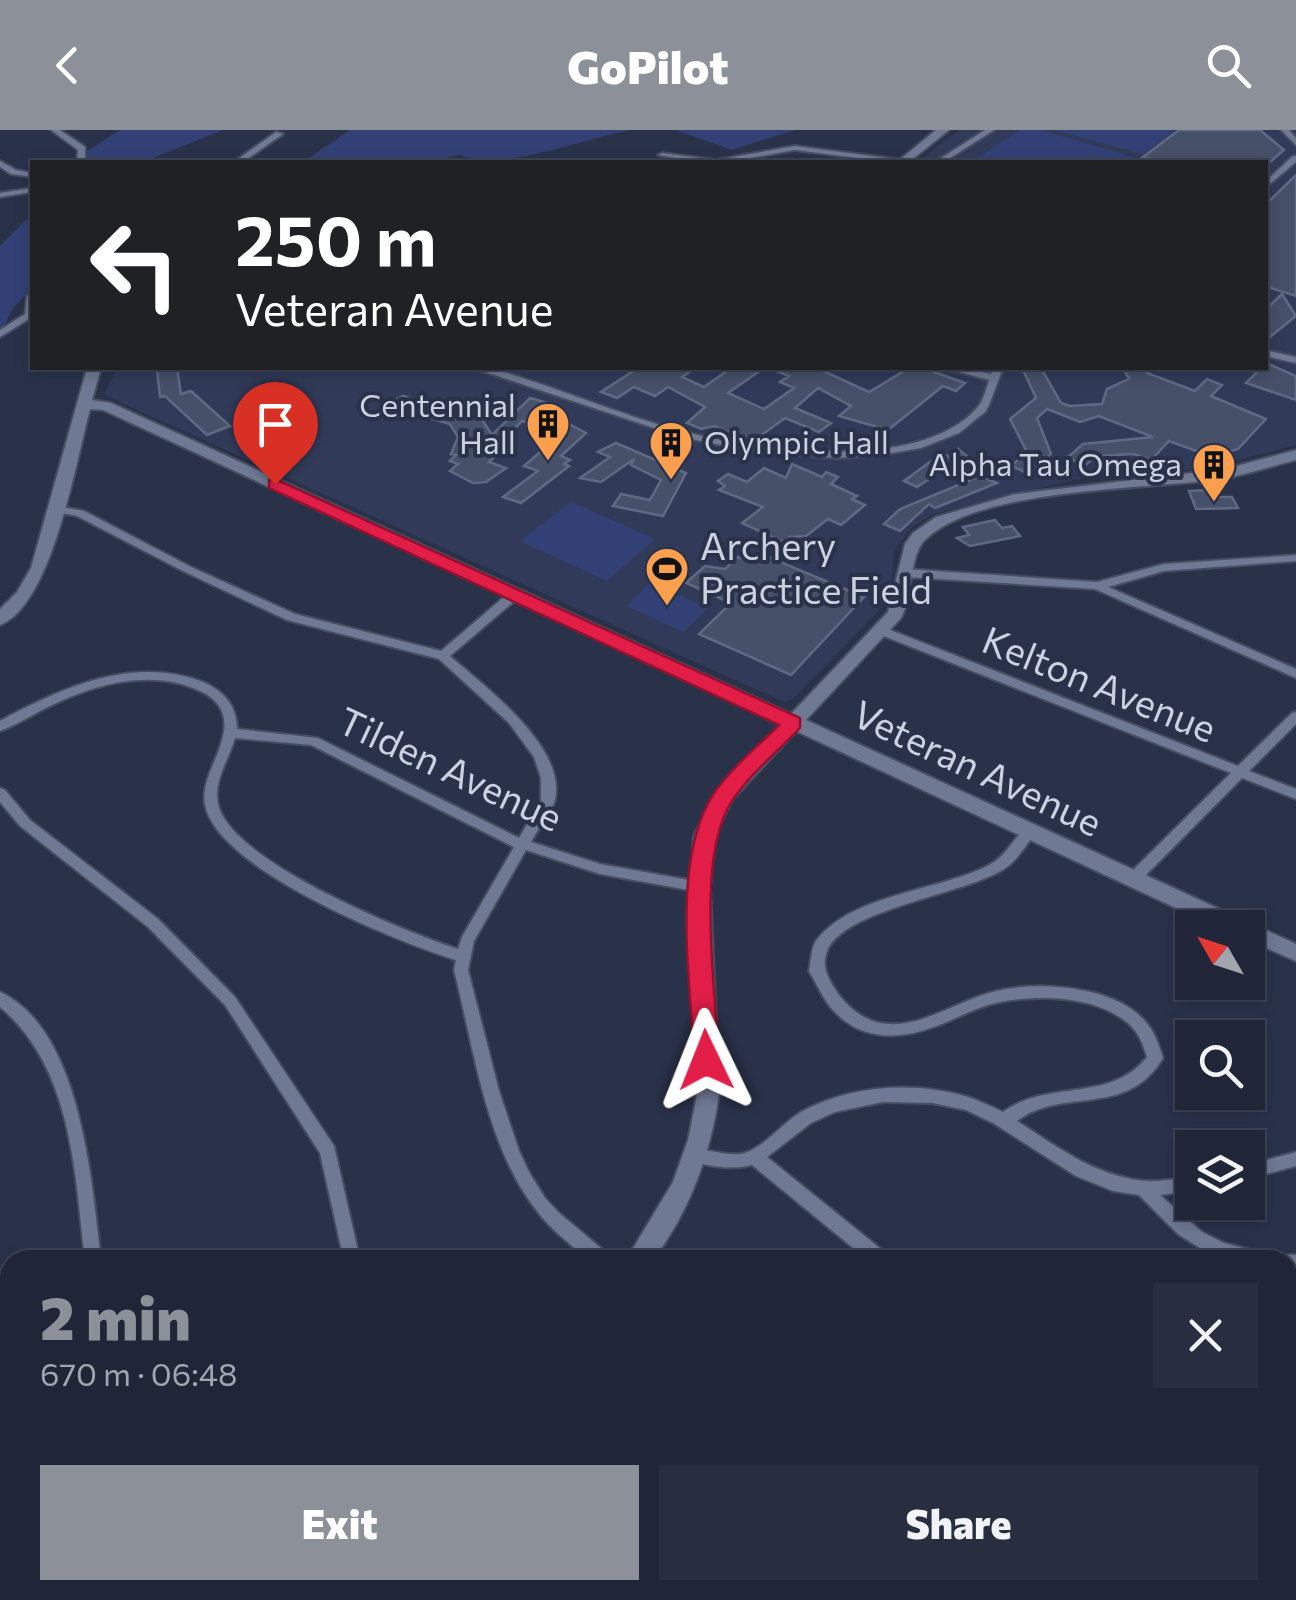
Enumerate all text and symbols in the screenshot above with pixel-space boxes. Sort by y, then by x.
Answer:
icon: back [40,38,95,93]
text: GoPilot [567,38,729,93]
icon: search [1201,38,1256,93]
text: 250 m [235,195,437,280]
icon: left [70,200,200,330]
text: Veteran Avenue [235,280,554,335]
pin [233,382,318,485]
place label: Centennial Hall [359,384,516,461]
icon: arrive [248,397,303,452]
building icon: Centennial Hall [525,401,571,462]
building icon: Olympic Hall [648,420,694,481]
place label: Olympic Hall [704,421,889,461]
building icon: Alpha Tau Omega [1191,442,1237,503]
place label: Alpha Tau Omega [928,443,1182,483]
place label: Archery Practice Field [700,521,932,612]
sports icon: Archery Practice Field [644,546,690,607]
street label: Kelton Avenue [976,615,1224,751]
street label: Veteran Avenue [846,689,1110,845]
street label: Tilden Avenue [332,695,570,840]
north arrow [1175,910,1265,1000]
map controls [1175,910,1265,1220]
position arrow [654,1008,758,1112]
button: search [1175,1020,1265,1110]
button: layers [1175,1130,1265,1220]
text: 2 min [40,1279,191,1352]
button: close [1153,1283,1258,1388]
text: 670 m · 06:48 [40,1353,237,1393]
button: Exit [40,1465,639,1580]
button: Share [659,1465,1258,1580]

